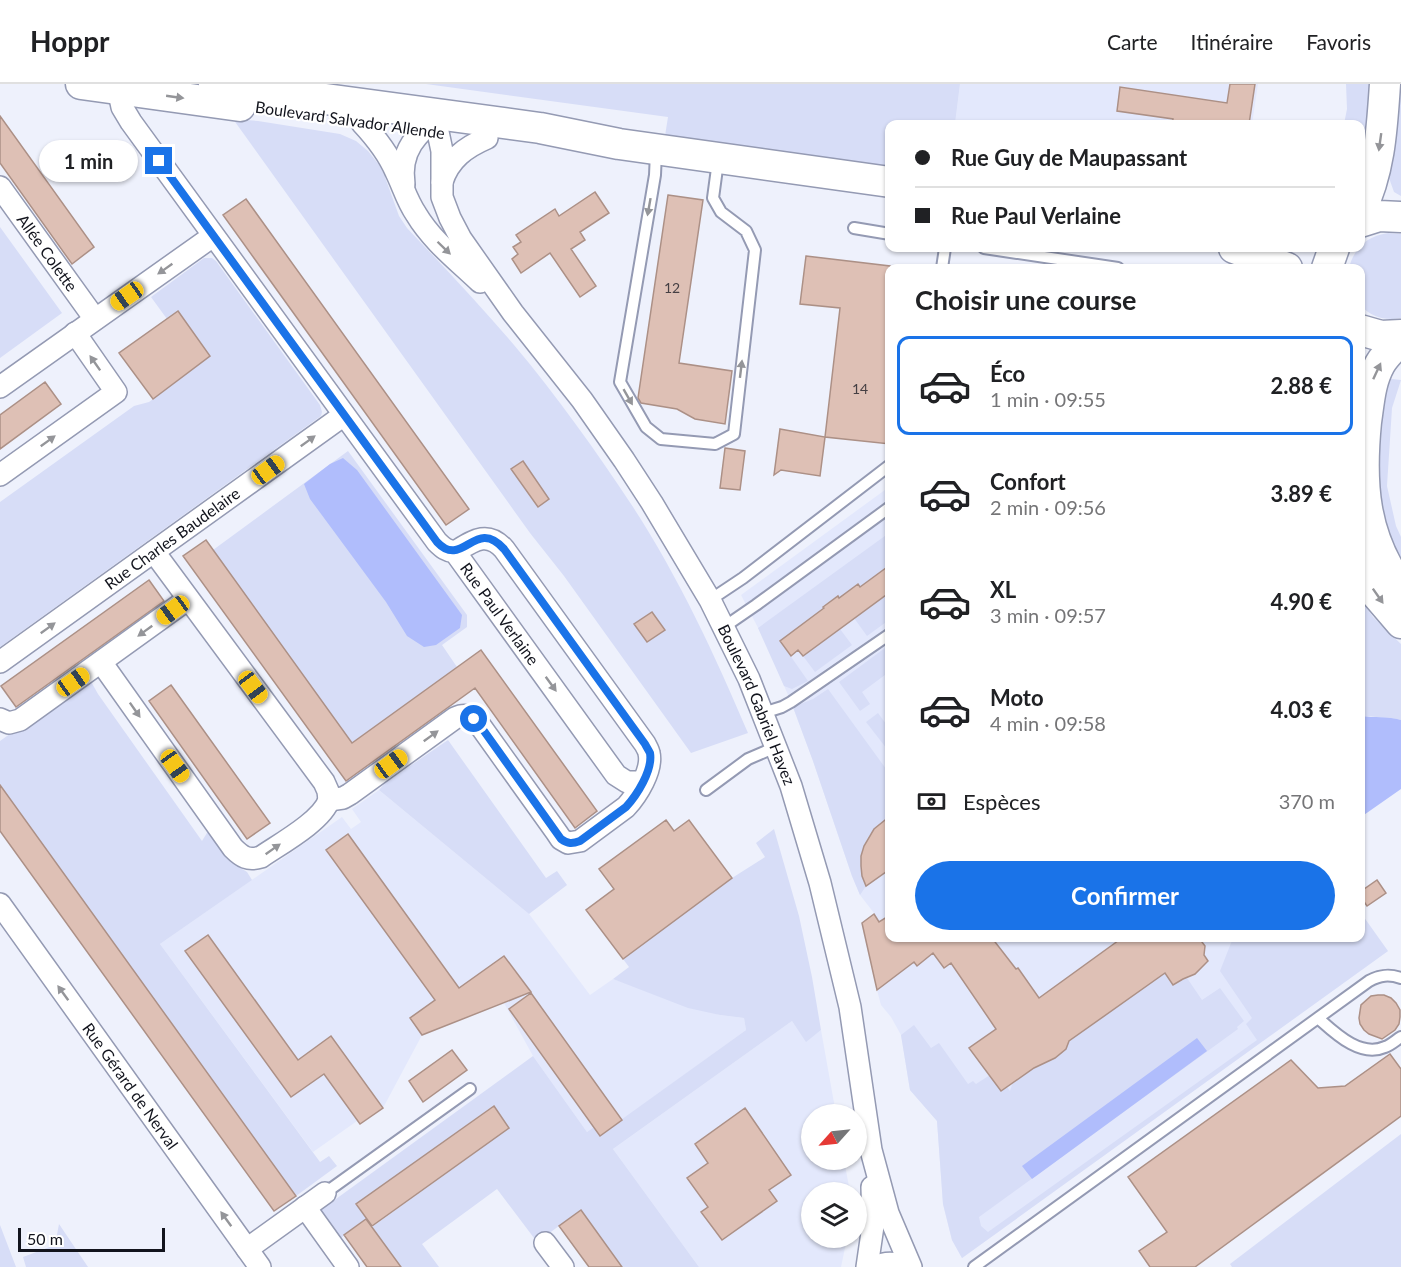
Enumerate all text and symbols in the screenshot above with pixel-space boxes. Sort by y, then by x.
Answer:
text: Hoppr [30,24,109,58]
text: Carte [1107,29,1158,54]
text: Itinéraire [1191,29,1273,54]
text: Favoris [1306,29,1371,54]
one-way arrow [166,92,185,101]
street label: Boulevard Salvador Allende [254,97,446,142]
one-way arrow [1376,133,1385,152]
callout: 1 min [39,140,138,182]
text: Rue Guy de Maupassant [951,144,1187,171]
route end [145,147,172,174]
text: 1 min [64,149,113,173]
one-way arrow [644,197,653,216]
text: Rue Paul Verlaine [951,202,1121,229]
street label: Allée Colette [14,210,82,295]
one-way arrow [437,240,451,254]
one-way arrow [157,263,173,275]
car [107,278,147,314]
house number: 12 [664,279,680,296]
text: Choisir une course [915,283,1137,316]
one-way arrow [90,355,102,370]
icon: car [918,359,972,413]
one-way arrow [737,360,746,379]
text: Éco [990,360,1025,387]
one-way arrow [1372,362,1382,380]
text: 2.88 € [1270,372,1332,399]
house number: 14 [852,380,868,397]
text: 1 min · 09:55 [990,387,1106,411]
one-way arrow [623,389,633,406]
one-way arrow [40,435,55,447]
one-way arrow [300,435,316,447]
car [248,452,288,488]
icon: car [918,467,972,521]
text: Confort [990,468,1066,495]
text: 3.89 € [1270,480,1332,507]
street label: Rue Charles Baudelaire [101,483,243,593]
text: 2 min · 09:56 [990,495,1106,519]
street label: Rue Paul Verlaine [457,559,543,668]
icon: car [918,575,972,629]
text: XL [990,576,1016,603]
one-way arrow [1372,587,1384,603]
text: 4.90 € [1270,588,1332,615]
car [153,592,193,628]
text: 3 min · 09:57 [990,603,1106,627]
street label: Boulevard Gabriel Havez [714,621,800,788]
one-way arrow [39,622,55,634]
one-way arrow [137,625,153,637]
car [53,664,93,700]
car [235,667,271,707]
one-way arrow [545,676,557,692]
icon: car [918,683,972,737]
text: Moto [990,684,1044,711]
text: 4.03 € [1270,696,1332,723]
one-way arrow [129,702,141,718]
route start [460,705,487,732]
text: 4 min · 09:58 [990,711,1106,735]
one-way arrow [423,730,438,742]
car [157,746,193,786]
car [371,746,411,782]
icon: cash [915,785,948,818]
text: Espèces [963,788,1040,815]
text: 370 m [1279,789,1335,813]
one-way arrow [265,843,281,855]
button: Confirmer [915,861,1335,930]
one-way arrow [58,985,70,1000]
street label: Rue Gérard de Nerval [79,1019,183,1153]
north arrow [801,1104,867,1170]
map controls [801,1104,867,1248]
button: layers [801,1182,867,1248]
one-way arrow [220,1212,232,1228]
scale bar [18,1225,165,1252]
text: 50 m [27,1229,63,1248]

